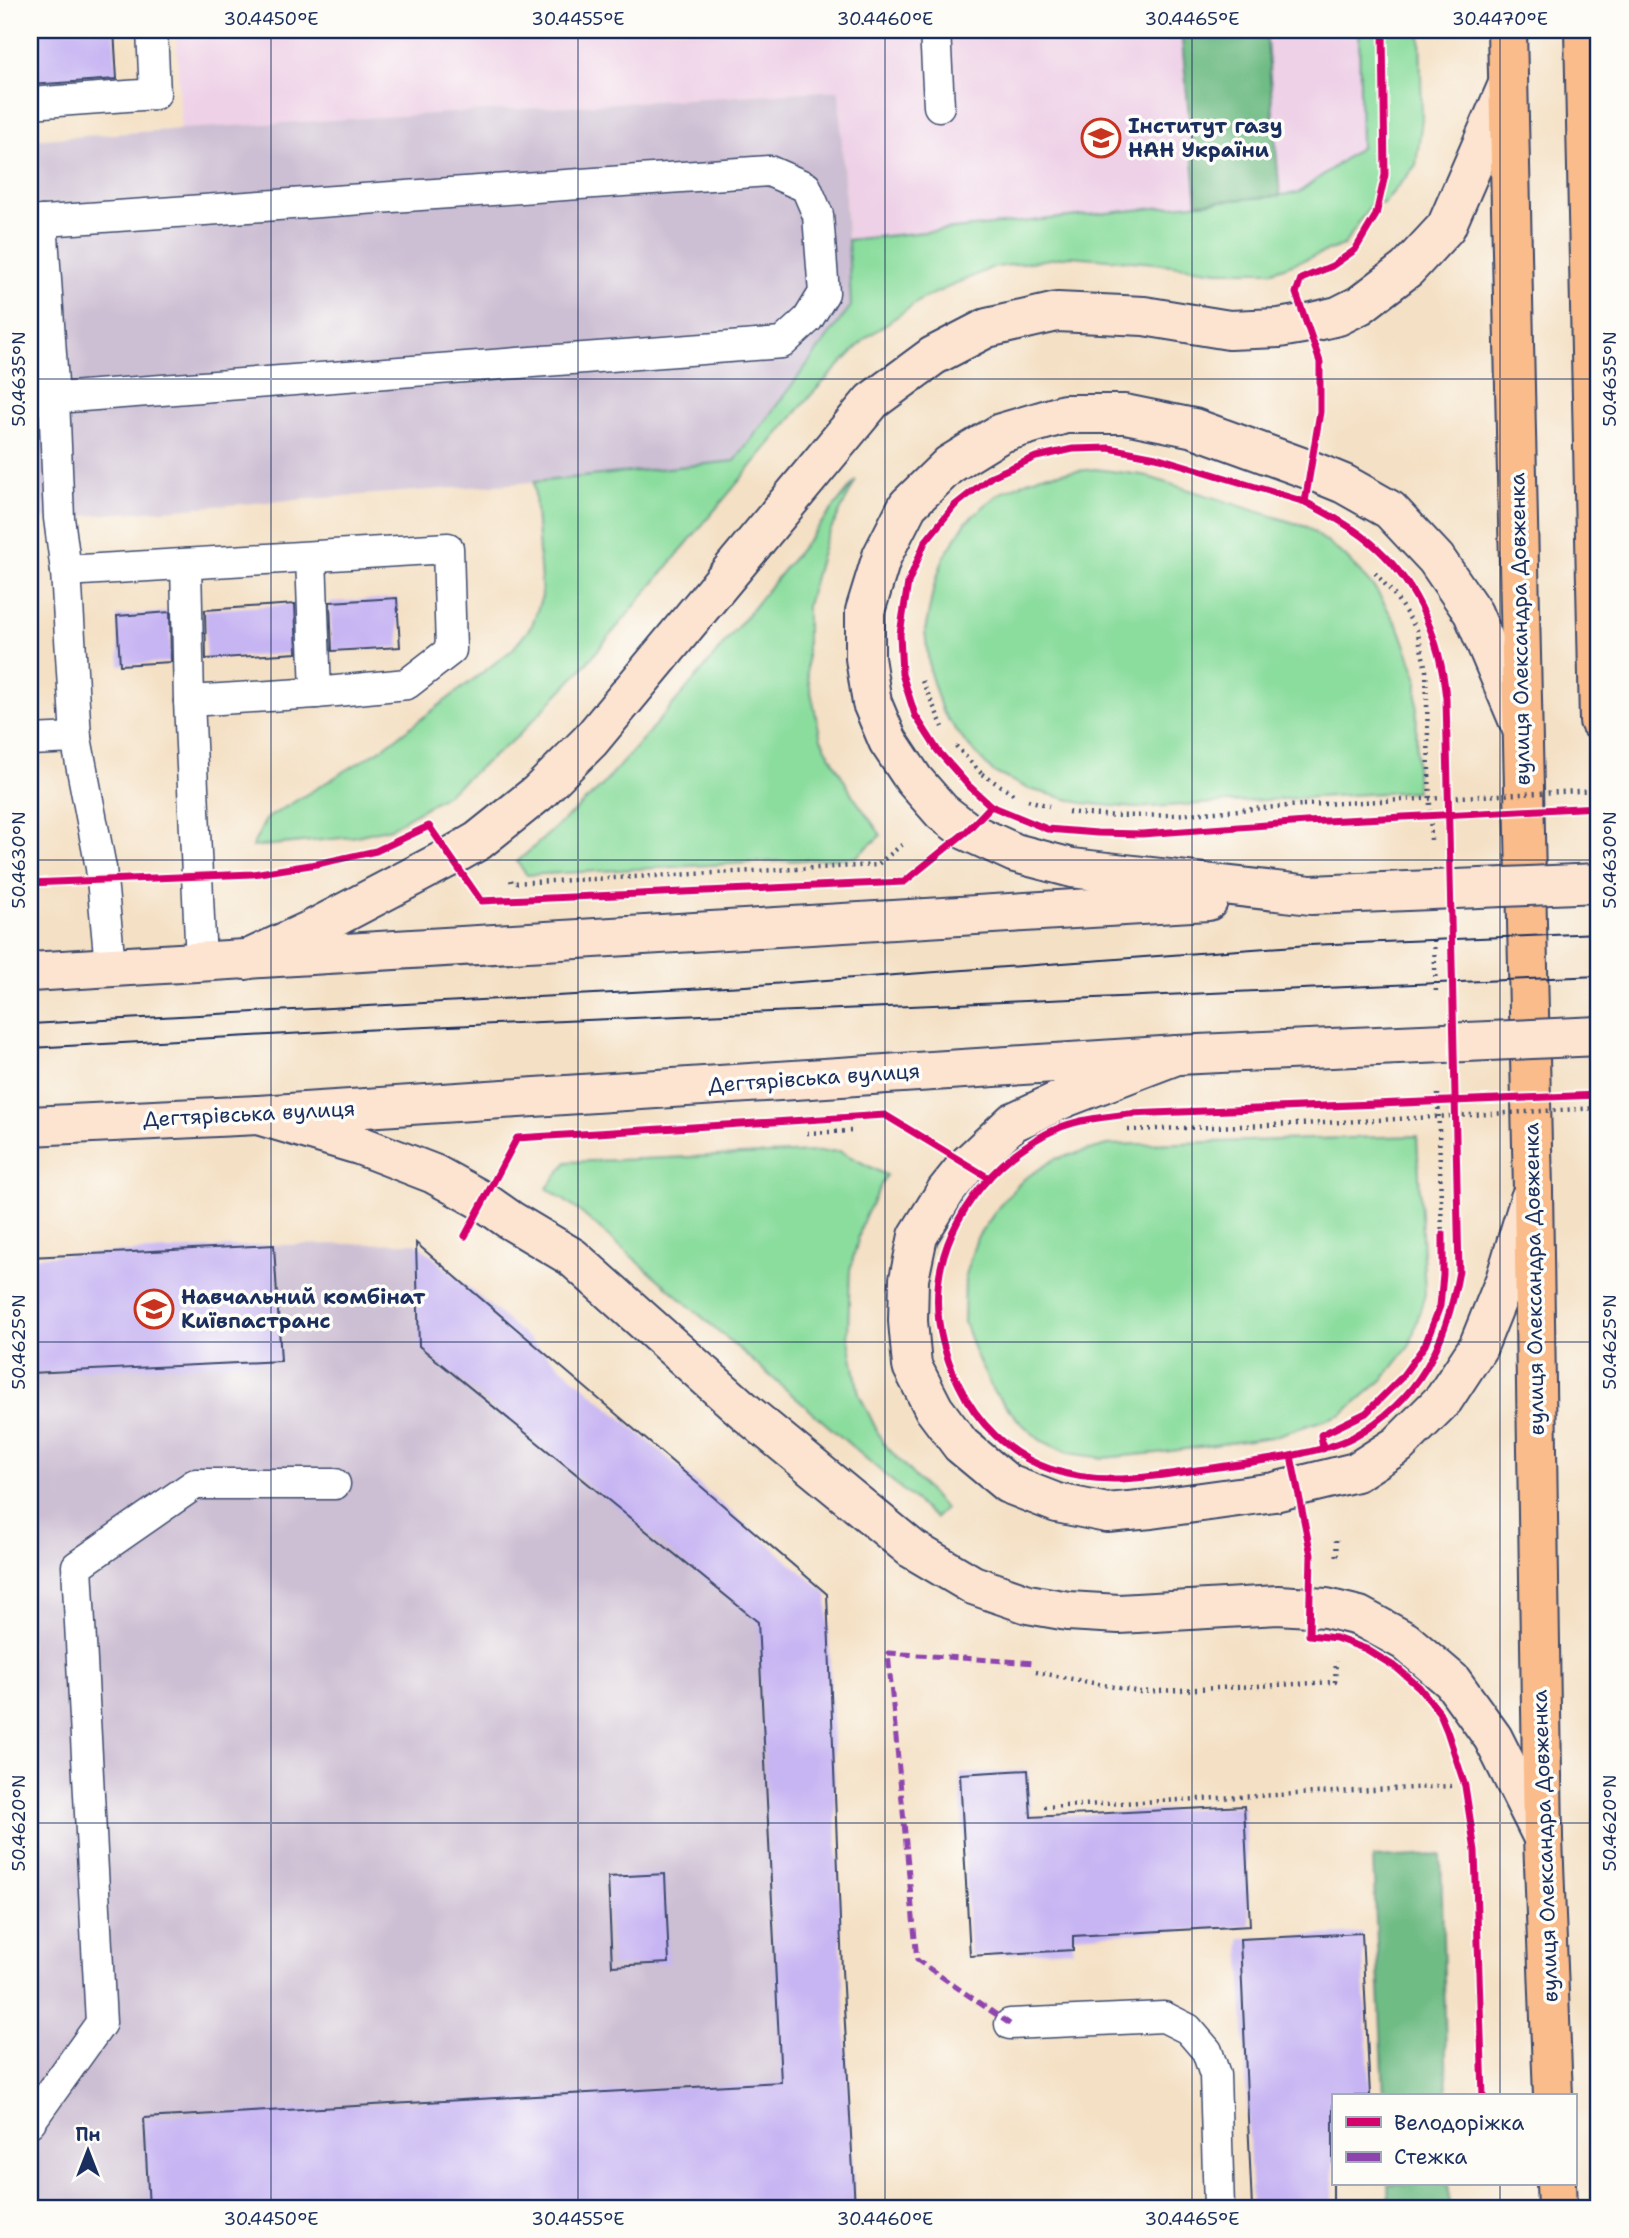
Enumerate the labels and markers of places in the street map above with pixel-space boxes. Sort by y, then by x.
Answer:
place label: Інститут газу НАН України [1128,112,1283,164]
school or university icon: Інститут газу НАН України [1080,117,1122,159]
place label: Навчальний комбінат Київпастранс [181,1283,426,1335]
school or university icon: Навчальний комбінат Київпастранс [133,1288,175,1330]

